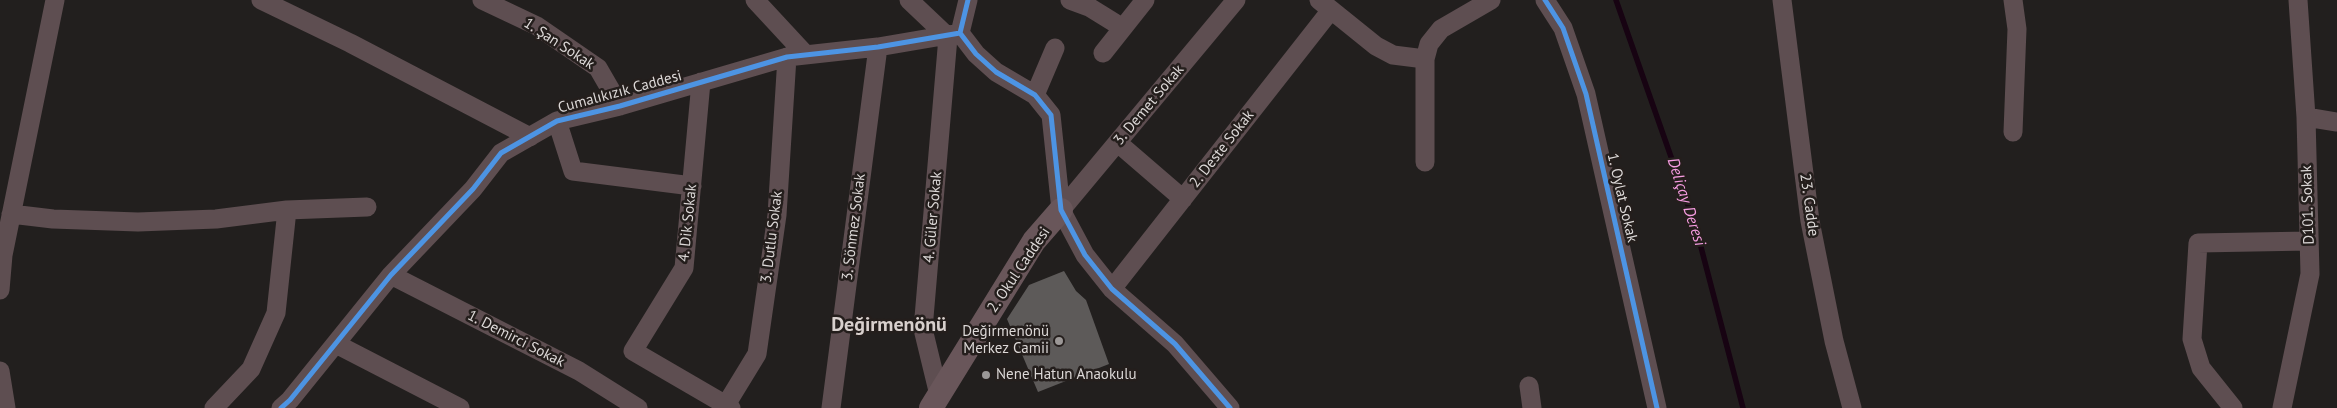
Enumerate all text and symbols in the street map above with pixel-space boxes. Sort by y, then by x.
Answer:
street label: 1. Şan Sokak [520,14,598,74]
street label: 3. Demet Sokak [1110,61,1188,149]
street label: Cumalıkızık Caddesi [556,67,684,117]
street label: 2. Deste Sokak [1186,107,1258,191]
street label: 1. Oylat Sokak [1603,152,1641,244]
water label: Deliçay Deresi [1663,155,1709,249]
street label: D101. Sokak [2298,165,2318,245]
street label: 4. Güler Sokak [920,171,946,263]
street label: 3. Sönmez Sokak [839,172,869,282]
street label: 23. Cadde [1796,173,1822,237]
street label: 4. Dik Sokak [675,183,701,263]
street label: 3. Dutlu Sokak [757,190,787,284]
street label: 2. Okul Caddesi [984,224,1054,316]
street label: 1. Demirci Sokak [464,307,568,371]
district label: Değirmenönü [831,313,947,337]
place label: Değirmenönü Merkez Camii [962,323,1049,358]
marker: Değirmenönü Merkez Camii [1053,335,1065,347]
place label: Nene Hatun Anaokulu [996,366,1137,384]
marker: Nene Hatun Anaokulu [980,369,992,381]

